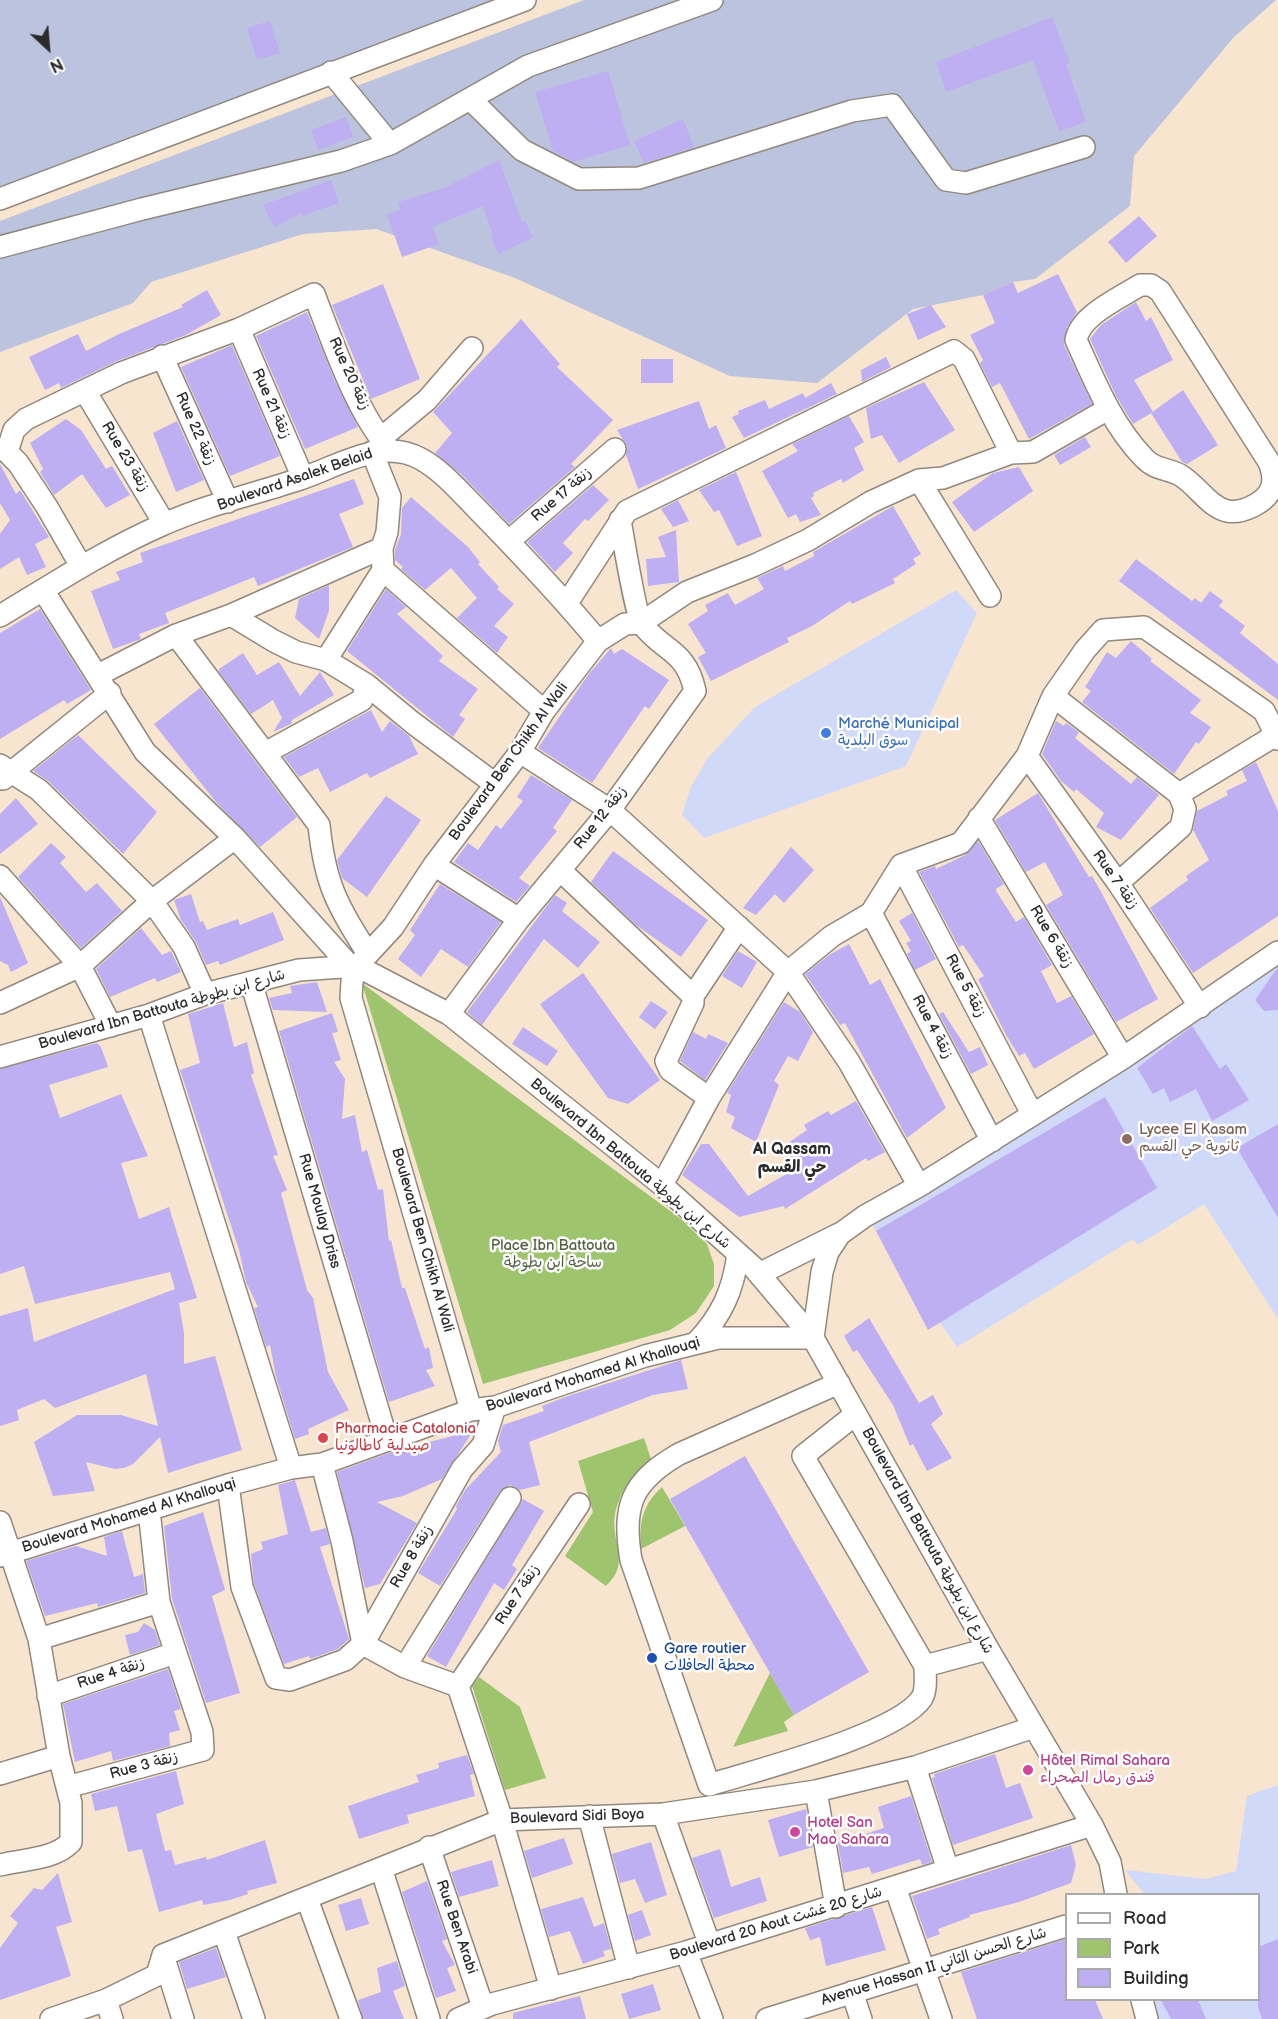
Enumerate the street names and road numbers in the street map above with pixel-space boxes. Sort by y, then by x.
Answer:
street label: Rue 20 زنقة [324,335,374,413]
street label: Rue 21 زنقة [248,366,294,442]
street label: Rue 22 زنقة [171,390,219,468]
street label: Rue 23 زنقة [97,419,153,495]
street label: Boulevard Asalek Belaid [215,445,375,515]
street label: Rue 17 زنقة [528,464,596,526]
street label: Boulevard Ben Chikh Al Wali [446,679,572,845]
street label: Rue 12 زنقة [571,783,631,853]
street label: Rue 7 زنقة [1088,847,1142,913]
street label: Rue 6 زنقة [1025,902,1077,972]
street label: Rue 5 زنقة [941,951,989,1021]
street label: Boulevard Ibn Battouta شارع ابن بطوطة [37,966,287,1054]
street label: Rue 4 زنقة [908,992,956,1062]
street label: Boulevard Ibn Battouta شارع ابن بطوطة [526,1075,734,1253]
street label: Boulevard Ben Chikh Al Wali [387,1146,457,1334]
street label: Rue Moulay Driss [294,1151,344,1271]
street label: Boulevard Mohamed Al Khallouqi [484,1334,702,1416]
street label: Boulevard Ibn Battouta شارع ابن بطوطة [857,1425,997,1657]
street label: Boulevard Mohamed Al Khallouqi [20,1475,238,1557]
street label: Rue 8 زنقة [387,1522,437,1592]
street label: Rue 7 زنقة [492,1562,544,1628]
street label: Rue 4 زنقة [75,1655,147,1693]
street label: Rue 3 زنقة [108,1748,180,1784]
street label: Boulevard Sidi Boya [509,1806,645,1828]
street label: Rue Ben Arabi [431,1878,481,1976]
street label: Boulevard 20 Aout شارع 20 غشت [668,1883,884,1965]
street label: Avenue Hassan II شارع الحسن الثاني [819,1924,1049,2010]

